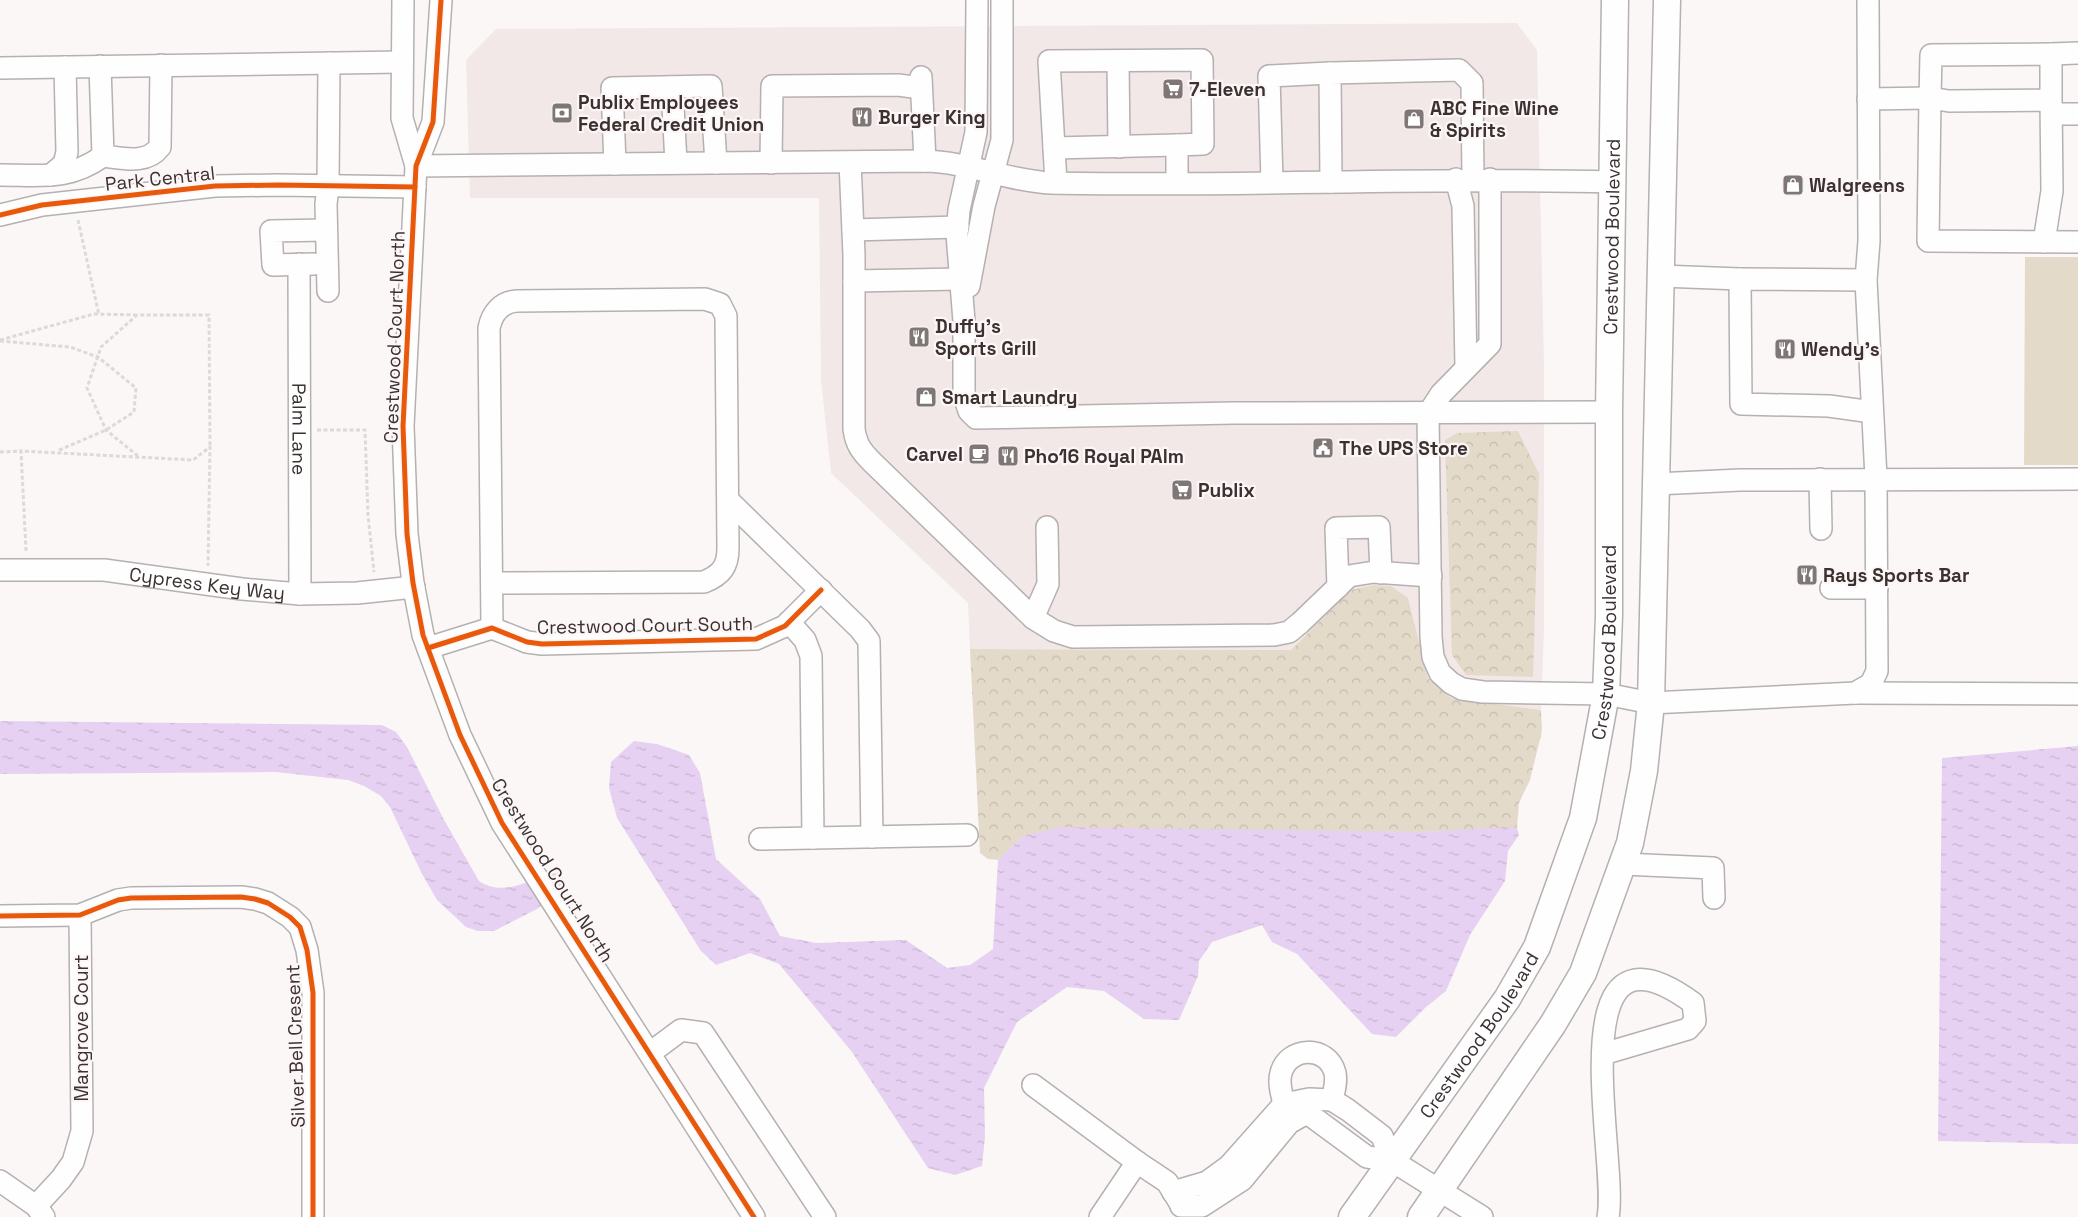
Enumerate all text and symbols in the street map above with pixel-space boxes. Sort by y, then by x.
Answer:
supermarket icon: 7-Eleven [1161,77,1185,101]
place label: 7-Eleven [1189,77,1266,102]
place label: Publix Employees Federal Credit Union [578,90,764,137]
place label: ABC Fine Wine & Spirits [1430,96,1559,143]
bank icon: Publix Employees Federal Credit Union [550,101,574,125]
restaurant icon: Burger King [850,105,874,129]
place label: Burger King [878,105,986,130]
shop icon: ABC Fine Wine & Spirits [1402,107,1426,131]
street label: Crestwood Boulevard [1598,139,1626,335]
street label: Park Central [104,160,216,197]
shop icon: Walgreens [1781,173,1805,197]
place label: Walgreens [1809,173,1905,198]
street label: Crestwood Court North [378,230,411,444]
place label: Duffy's Sports Grill [935,314,1037,361]
restaurant icon: Duffy's Sports Grill [907,325,931,349]
restaurant icon: Wendy's [1773,337,1797,361]
place label: Wendy's [1801,337,1880,362]
street label: Palm Lane [286,383,312,475]
shop icon: Smart Laundry [914,385,938,409]
place label: Smart Laundry [942,385,1078,410]
public building icon: The UPS Store [1311,436,1335,460]
place label: The UPS Store [1339,436,1468,461]
place label: Carvel [906,442,963,467]
cafe icon: Carvel [967,442,991,466]
restaurant icon: Pho16 Royal PAlm [996,444,1020,468]
place label: Pho16 Royal PAlm [1024,444,1184,469]
supermarket icon: Publix [1170,478,1194,502]
place label: Publix [1198,478,1255,503]
street label: Crestwood Boulevard [1586,545,1622,742]
street label: Cypress Key Way [128,562,286,606]
restaurant icon: Rays Sports Bar [1795,563,1819,587]
place label: Rays Sports Bar [1823,563,1970,588]
street label: Crestwood Court South [537,611,753,640]
street label: Crestwood Court North [486,773,620,967]
street label: Crestwood Boulevard [1414,948,1544,1123]
street label: Mangrove Court [69,955,94,1101]
street label: Silver Bell Cresent [280,964,311,1128]

